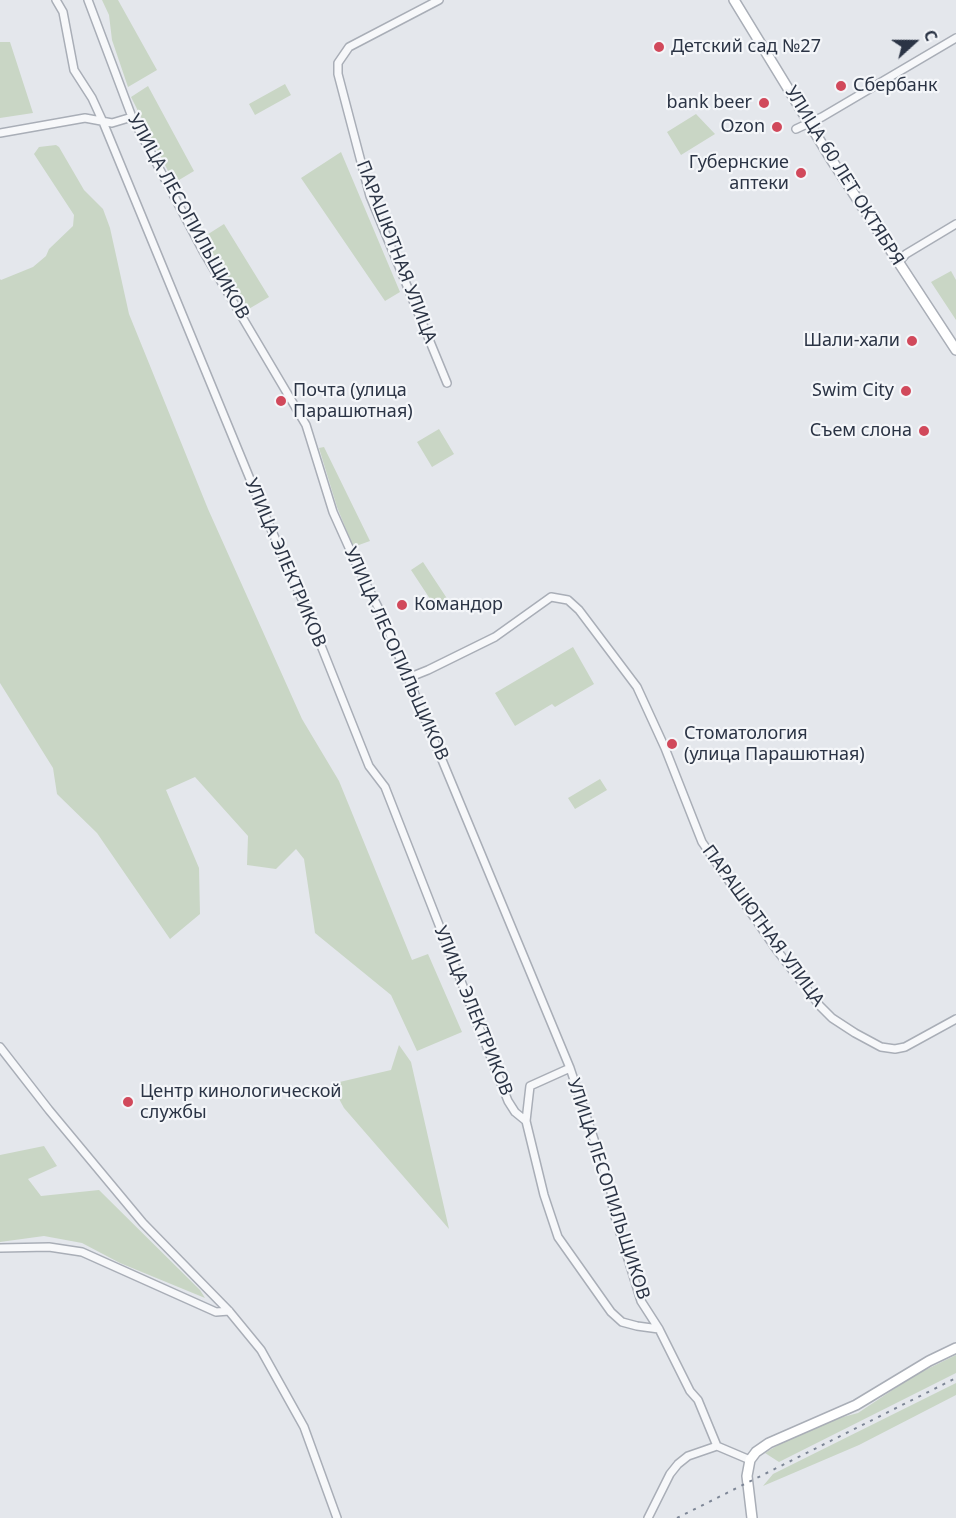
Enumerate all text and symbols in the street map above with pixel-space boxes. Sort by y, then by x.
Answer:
north arrow [884,12,944,72]
text: С [919,27,943,44]
place label: Детский сад №27 [671,36,821,58]
marker: Детский сад №27 [652,40,666,54]
place label: Сбербанк [853,75,937,97]
marker: Сбербанк [834,79,848,93]
street label: УЛИЦА 60 ЛЕТ ОКТЯБРЯ [780,82,908,270]
place label: bank beer [667,92,752,114]
marker: bank beer [757,96,771,110]
street label: УЛИЦА ЛЕСОПИЛЬЩИКОВ [123,111,253,323]
place label: Ozon [720,116,765,138]
marker: Ozon [770,120,784,134]
place label: Губернские аптеки [689,152,789,195]
street label: ПАРАШЮТНАЯ УЛИЦА [351,158,441,346]
marker: Губернские аптеки [794,166,808,180]
place label: Шали-хали [803,330,900,352]
marker: Шали-хали [905,334,919,348]
place label: Почта (улица Парашютная) [293,380,413,422]
place label: Swim City [812,380,894,402]
marker: Swim City [899,384,913,398]
marker: Почта (улица Парашютная) [274,394,288,408]
place label: Съем слона [810,420,912,442]
marker: Съем слона [917,424,931,438]
street label: УЛИЦА ЭЛЕКТРИКОВ [240,475,330,651]
street label: УЛИЦА ЛЕСОПИЛЬЩИКОВ [339,544,453,764]
place label: Командор [414,594,503,616]
marker: Командор [395,598,409,612]
place label: Стоматология (улица Парашютная) [684,723,865,766]
marker: Стоматология (улица Парашютная) [665,737,679,751]
street label: ПАРАШЮТНАЯ УЛИЦА [697,841,829,1011]
street label: УЛИЦА ЭЛЕКТРИКОВ [429,923,517,1099]
street label: УЛИЦА ЛЕСОПИЛЬЩИКОВ [562,1076,654,1302]
place label: Центр кинологической службы [140,1081,342,1124]
marker: Центр кинологической службы [121,1095,135,1109]

